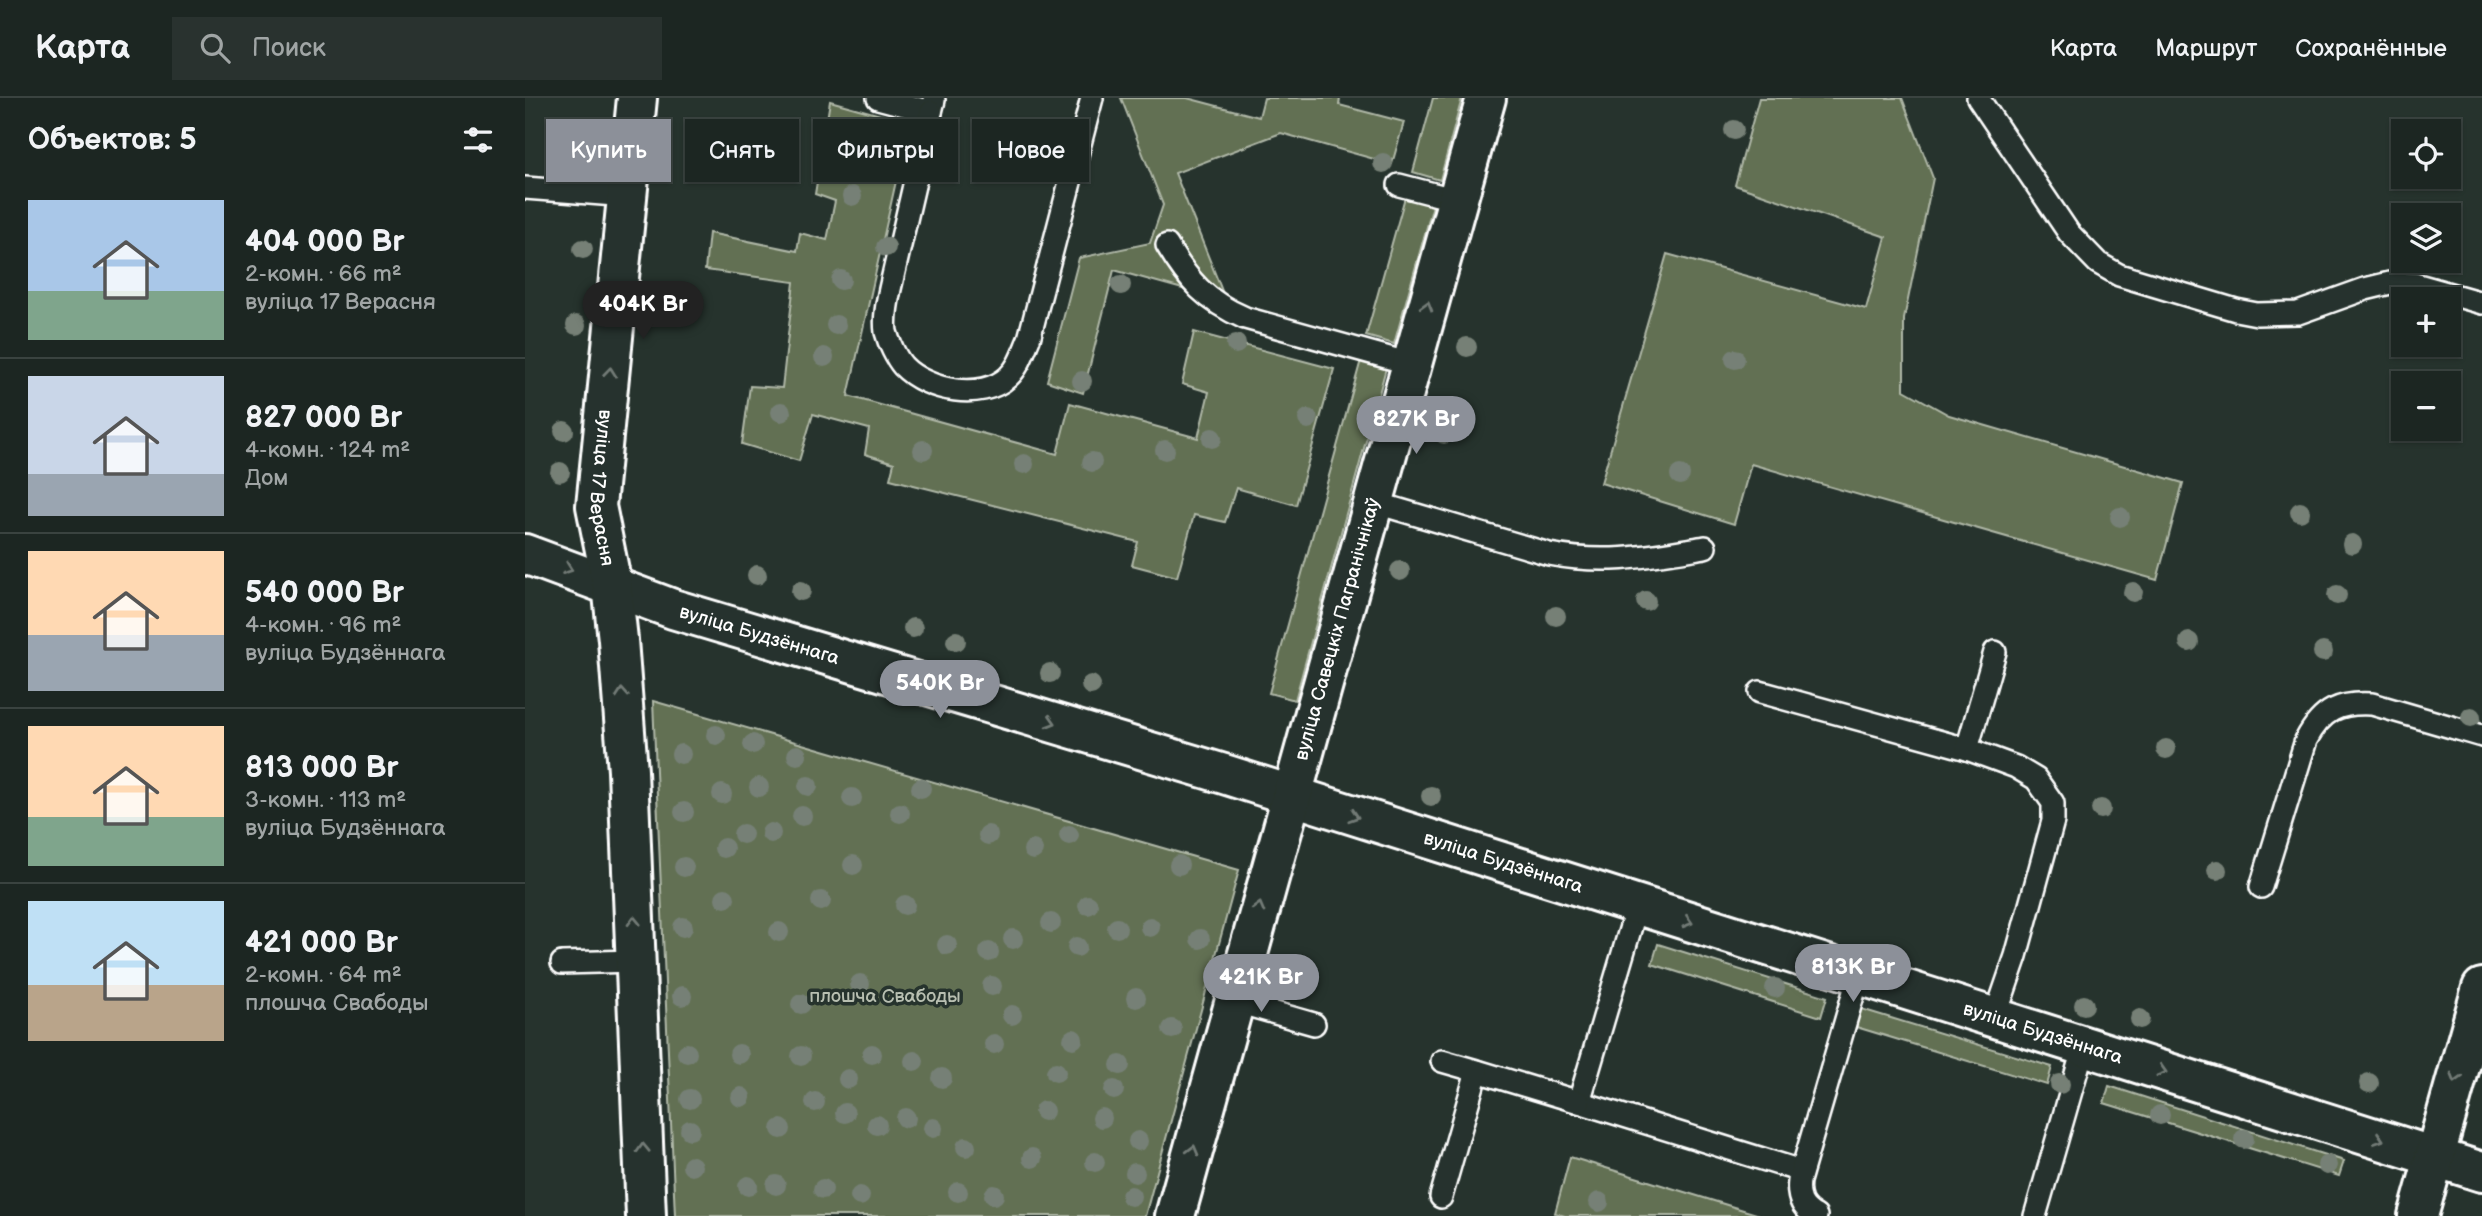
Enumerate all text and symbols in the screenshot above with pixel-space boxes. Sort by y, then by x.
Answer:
search box [172,17,662,80]
text: Карта [35,28,130,68]
icon: search [196,29,234,67]
text: Поиск [252,33,326,64]
text: Карта [2050,34,2117,63]
text: Маршрут [2155,34,2257,63]
text: Сохранённые [2295,34,2447,63]
chip: Купить [546,119,671,182]
chip: Снять [685,119,799,182]
chip: Фильтры [813,119,958,182]
chip: Новое [972,119,1089,182]
map controls [2391,119,2461,441]
button: locate [2391,119,2461,189]
icon: filters [459,121,497,159]
text: Объектов: 5 [28,122,197,158]
button: layers [2391,203,2461,273]
text: 404 000 Br [245,224,404,260]
icon: home [84,228,168,312]
text: 2-комн. · 66 m² [245,260,402,288]
pin: 404K Br [578,282,708,341]
button: + [2391,287,2461,357]
text: вуліца 17 Верасня [245,288,436,316]
text: 404K Br [599,290,687,318]
one-way arrow [1419,300,1434,312]
one-way arrow [602,366,617,378]
button: − [2391,371,2461,441]
pin: 827K Br [1351,396,1481,456]
text: 827 000 Br [245,400,402,436]
icon: home [84,404,168,488]
text: 827K Br [1373,405,1459,433]
street label: вуліца 17 Верасня [584,408,619,568]
text: 4-комн. · 124 m² [245,436,410,464]
text: Дом [245,464,288,492]
street label: вуліца Савецкіх Пагранічнікаў [1290,495,1385,763]
one-way arrow [562,561,574,575]
text: 540 000 Br [245,575,404,611]
icon: home [84,579,168,663]
street label: вуліца Будзённага [677,600,842,670]
text: 4-комн. · 96 m² [245,611,401,639]
text: вуліца Будзённага [245,639,446,667]
pin: 540K Br [875,660,1005,720]
text: 540K Br [896,669,984,697]
one-way arrow [615,688,630,699]
one-way arrow [1045,714,1057,729]
text: 813 000 Br [245,750,399,786]
icon: home [84,754,168,838]
text: 3-комн. · 113 m² [245,786,406,814]
one-way arrow [1348,808,1360,823]
text: вуліца Будзённага [245,814,446,842]
street label: вуліца Будзённага [1421,826,1586,898]
one-way arrow [1250,901,1265,913]
one-way arrow [1682,913,1694,928]
one-way arrow [626,915,641,926]
text: 421 000 Br [245,925,398,961]
icon: home [84,929,168,1013]
pin: 813K Br [1788,944,1918,1004]
text: 813K Br [1811,953,1895,981]
pin: 421K Br [1196,954,1326,1014]
text: 2-комн. · 64 m² [245,961,402,989]
text: 421K Br [1219,963,1303,991]
park label: плошча Свабоды [809,985,961,1008]
text: плошча Свабоды [245,989,429,1017]
street label: вуліца Будзённага [1960,997,2125,1069]
one-way arrow [2156,1062,2168,1077]
one-way arrow [2450,1071,2465,1083]
one-way arrow [2373,1131,2385,1145]
one-way arrow [635,1142,650,1153]
one-way arrow [1185,1144,1199,1156]

